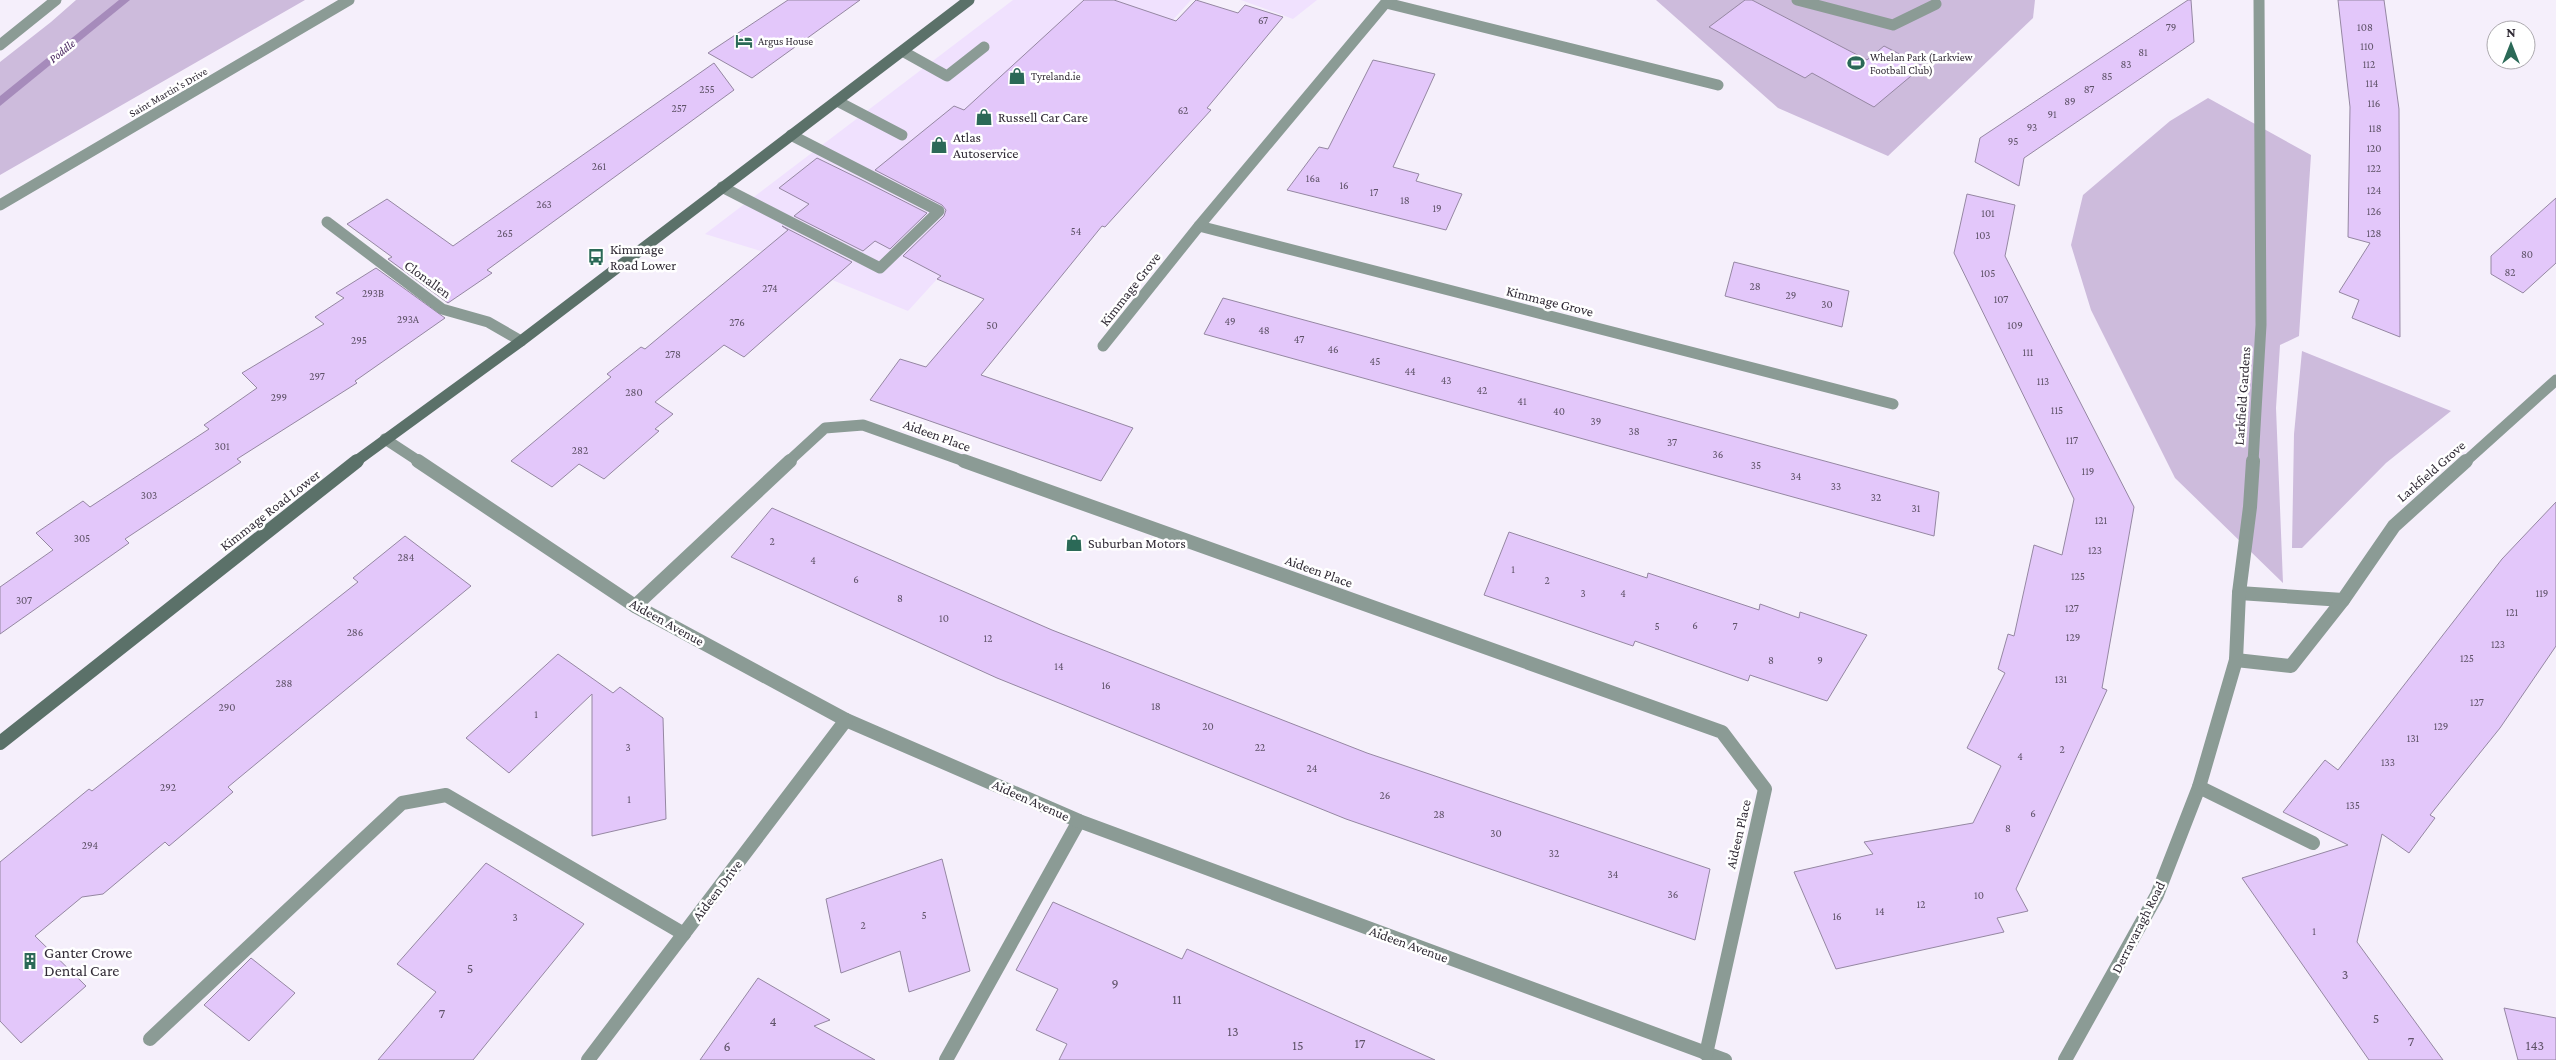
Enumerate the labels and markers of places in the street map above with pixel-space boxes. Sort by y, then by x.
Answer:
hotel icon: Argus House [734,31,754,51]
place label: Argus House [758,35,813,48]
place label: Whelan Park (Larkview Football Club) [1870,51,1974,77]
sports icon: Whelan Park (Larkview Football Club) [1846,53,1866,73]
shop icon: Tyreland.ie [1007,66,1027,86]
place label: Tyreland.ie [1031,70,1081,83]
shop icon: Russell Car Care [974,107,994,127]
place label: Russell Car Care [998,109,1088,125]
place label: Atlas Autoservice [953,129,1018,161]
shop icon: Atlas Autoservice [929,135,949,155]
place label: Kimmage Road Lower [610,241,676,273]
bus stop icon: Kimmage Road Lower [586,247,606,267]
shop icon: Suburban Motors [1064,533,1084,553]
place label: Suburban Motors [1088,535,1186,551]
place label: Ganter Crowe Dental Care [44,944,132,979]
building icon: Ganter Crowe Dental Care [20,951,40,971]

